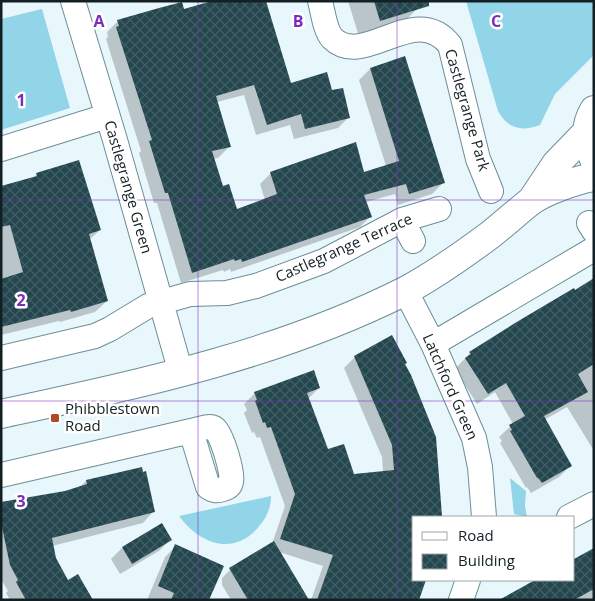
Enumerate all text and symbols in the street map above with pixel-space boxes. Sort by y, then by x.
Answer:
text: A [93,10,105,32]
text: B [293,10,303,32]
text: C [491,10,501,32]
street label: Castlegrange Park [441,46,495,173]
text: 1 [16,89,26,111]
street label: Castlegrange Green [100,118,158,256]
street label: Castlegrange Terrace [272,208,415,286]
text: 2 [16,289,26,311]
street label: Latchford Green [419,330,483,443]
place label: Phibblestown Road [65,398,160,435]
marker: Phibblestown Road [49,412,61,424]
text: 3 [16,490,26,512]
legend [412,516,575,581]
text: Road [458,525,494,545]
text: Building [458,550,515,570]

